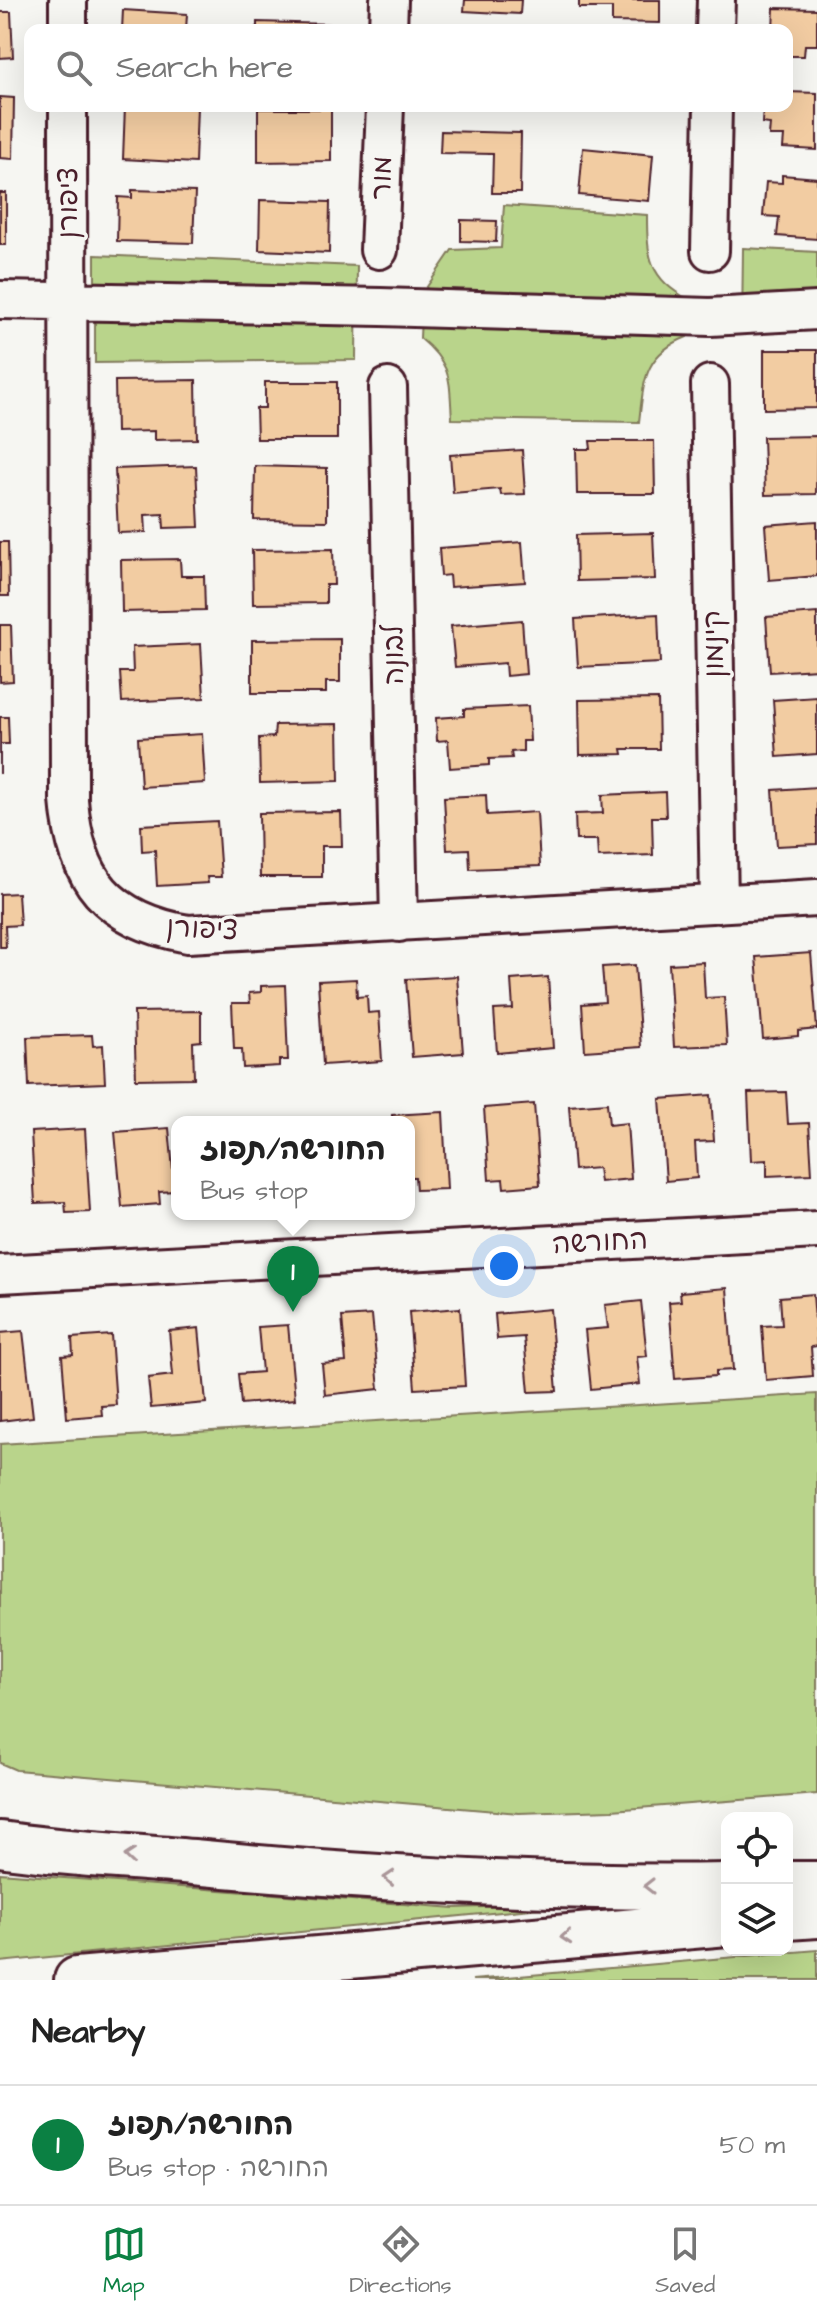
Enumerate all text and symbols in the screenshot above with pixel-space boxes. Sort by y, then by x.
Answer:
search box [24,24,793,112]
icon: search [52,46,96,90]
text: Search here [116,47,293,89]
street label: מור [362,155,402,201]
street label: ציפורן [49,167,88,239]
street label: קינמון [694,610,734,678]
street label: לבונה [374,623,414,686]
street label: ציפורן [165,908,239,950]
popup [171,1116,415,1220]
text: החורשה/תפוז [200,1129,386,1171]
text: Bus stop [200,1173,308,1209]
street label: החורשה [551,1220,649,1264]
pin: 1 [267,1246,319,1312]
your location [484,1246,524,1286]
map controls [721,1812,793,1956]
button: locate [721,1812,793,1884]
one-way arrow [123,1848,136,1865]
one-way arrow [382,1870,395,1887]
one-way arrow [642,1877,655,1895]
button: layers [721,1884,793,1956]
one-way arrow [559,1928,572,1945]
text: Nearby [32,2008,146,2056]
text: החורשה/תפוז [108,2104,294,2146]
text: 1 [56,2127,60,2163]
text: 50 m [720,2127,785,2163]
text: Bus stop · החורשה [108,2150,329,2186]
tab: Map [102,2222,146,2301]
tab: Directions [349,2222,452,2301]
tab: Saved [655,2222,715,2301]

